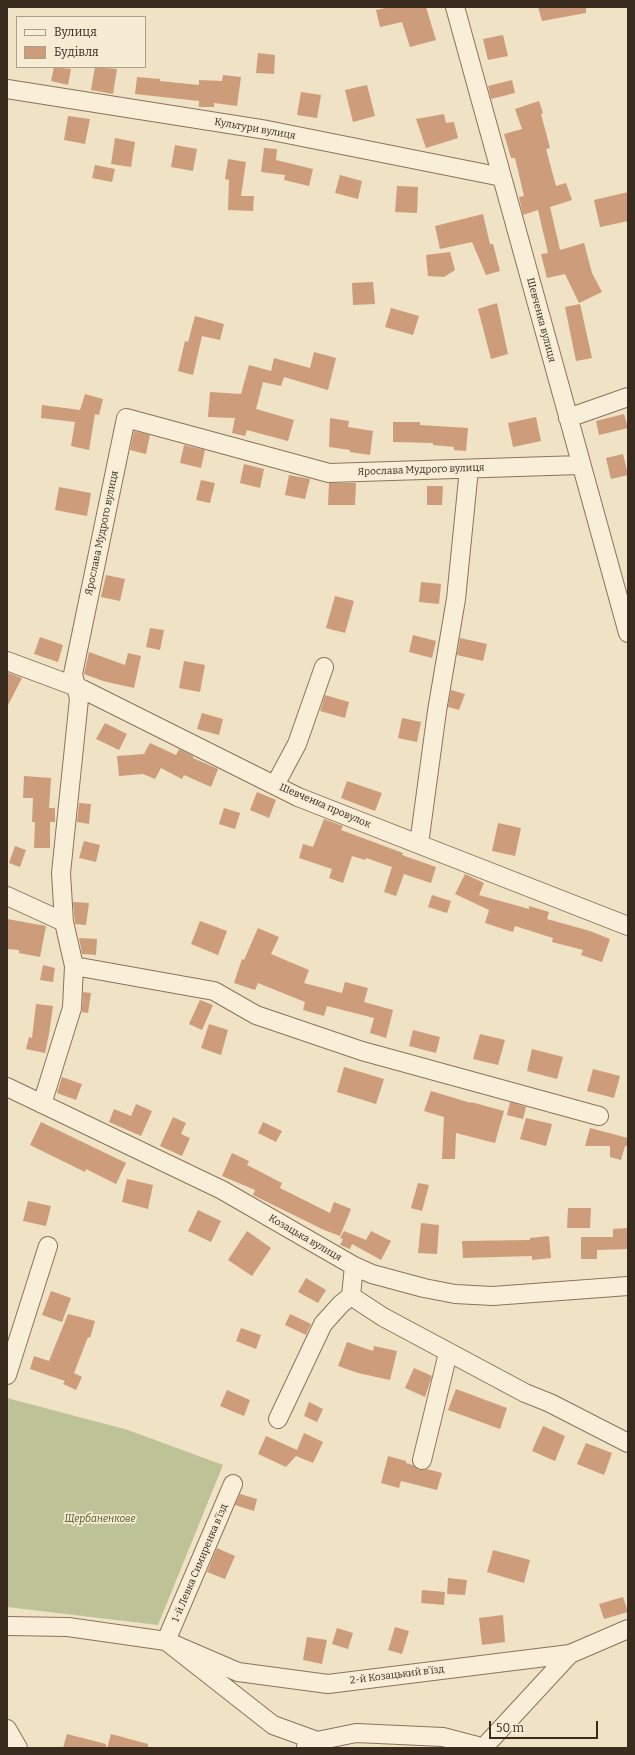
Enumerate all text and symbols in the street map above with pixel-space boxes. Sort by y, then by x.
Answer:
legend [16,16,146,68]
text: Вулиця [54,25,97,39]
text: Будівля [54,45,99,59]
street label: Культури вулиця [213,116,297,142]
street label: Шевченка вулиця [524,276,558,364]
street label: Ярослава Мудрого вулиця [357,462,485,478]
street label: Ярослава Мудрого вулиця [83,470,121,596]
street label: Шевченка провулок [278,781,372,831]
street label: Козацька вулиця [266,1212,344,1264]
street label: 1-й Левка Симиренка в’їзд [170,1502,230,1624]
park label: Щербаненкове [64,1513,136,1525]
street label: 2-й Козацький в’їзд [349,1663,445,1687]
scale bar [491,1713,600,1739]
text: 50 m [496,1721,524,1735]

